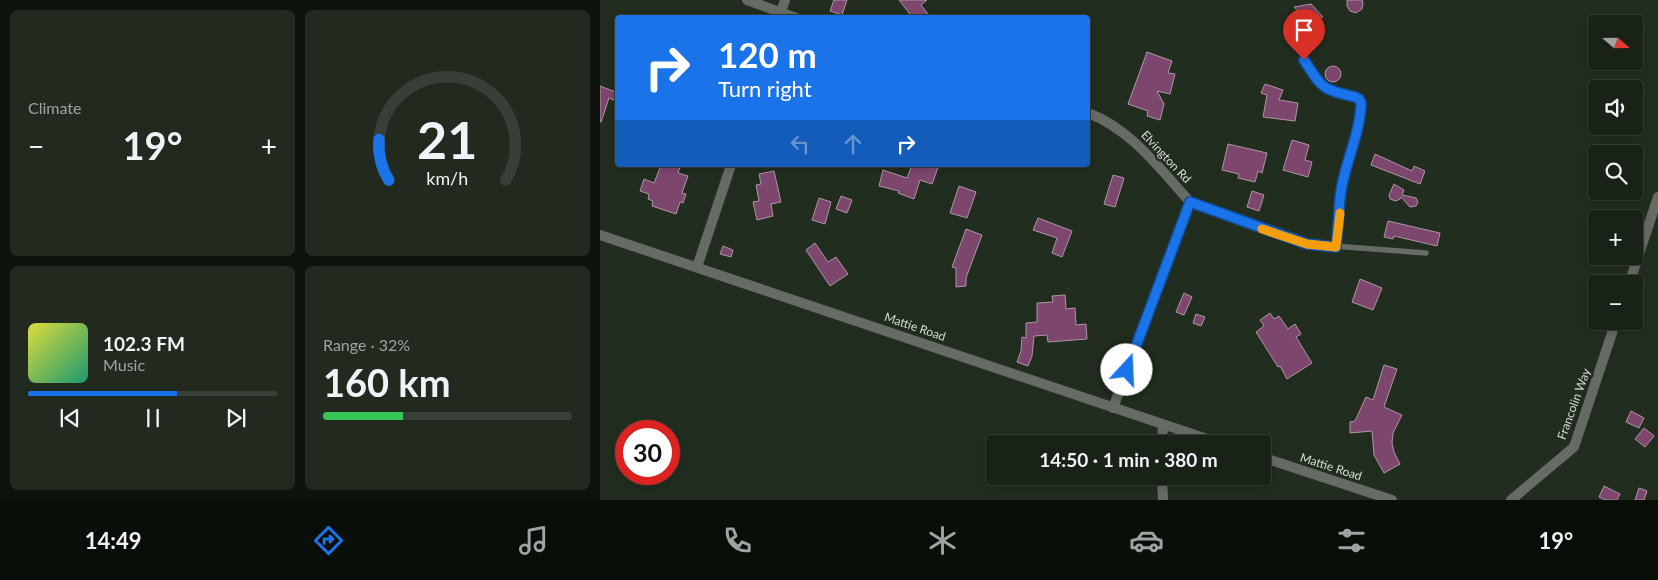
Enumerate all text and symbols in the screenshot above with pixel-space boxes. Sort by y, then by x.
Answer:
pin [1283,9,1325,60]
north arrow [1588,15,1642,70]
map controls [1588,15,1643,330]
icon: arrive [1290,16,1318,44]
text: 120 m [718,33,817,75]
icon: right [635,35,700,100]
text: Turn right [718,75,812,102]
button: sound [1588,80,1643,135]
text: Climate [28,98,81,117]
text: 21 [417,108,478,170]
text: 19° [123,122,182,168]
street label: Elvington Rd [1138,127,1195,186]
text: − [28,129,44,163]
text: + [261,129,277,163]
icon: left [786,130,814,158]
icon: ahead [839,130,867,158]
icon: right [892,130,920,158]
button: search [1588,145,1643,200]
text: km/h [427,167,468,189]
button: + [1588,210,1643,265]
button: − [1588,275,1643,330]
street label: Mattie Road [882,309,948,344]
text: 102.3 FM [103,332,185,355]
text: Range · 32% [323,335,410,354]
position arrow [1100,343,1152,395]
text: Music [103,355,145,374]
text: 160 km [323,359,451,405]
street label: Francolin Way [1554,365,1594,441]
icon: previous [56,404,84,432]
icon: pause [139,404,167,432]
icon: next [222,404,250,432]
speed limit sign: 30 [615,420,680,485]
text: 14:50 · 1 min · 380 m [1039,448,1218,471]
street label: Mattie Road [1298,449,1364,484]
icon: directions [311,523,346,558]
icon: music [516,523,551,558]
icon: phone [720,523,755,558]
icon: climate [925,523,960,558]
icon: car [1129,523,1164,558]
icon: filters [1334,523,1369,558]
text: 14:49 [85,527,142,554]
text: 19° [1538,527,1573,554]

